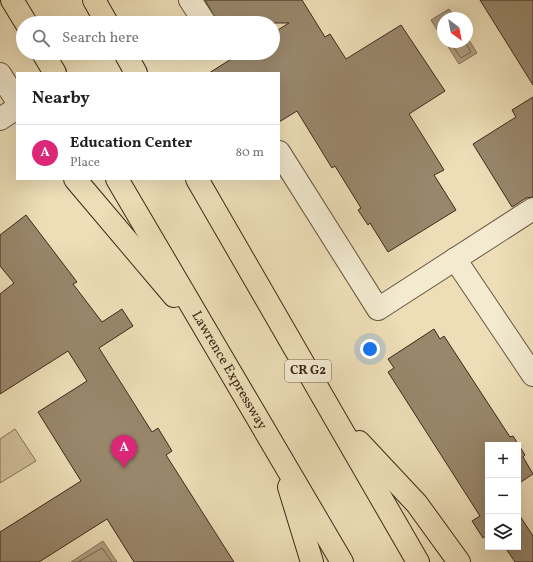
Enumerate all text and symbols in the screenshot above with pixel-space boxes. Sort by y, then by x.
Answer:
north arrow [437,12,473,48]
search box [16,16,280,60]
icon: search [30,27,52,49]
text: Search here [62,28,139,49]
text: Nearby [32,87,90,110]
text: Education Center [70,133,192,154]
text: A [40,144,50,162]
text: 80 m [235,144,264,162]
text: Place [70,154,100,172]
street label: Lawrence Expressway [187,307,272,434]
your location [360,339,380,359]
road number: CR G2 [285,360,331,382]
pin: A [111,435,137,468]
map controls [485,442,521,550]
button: + [485,442,521,478]
button: − [485,478,521,514]
button: layers [485,514,521,550]

